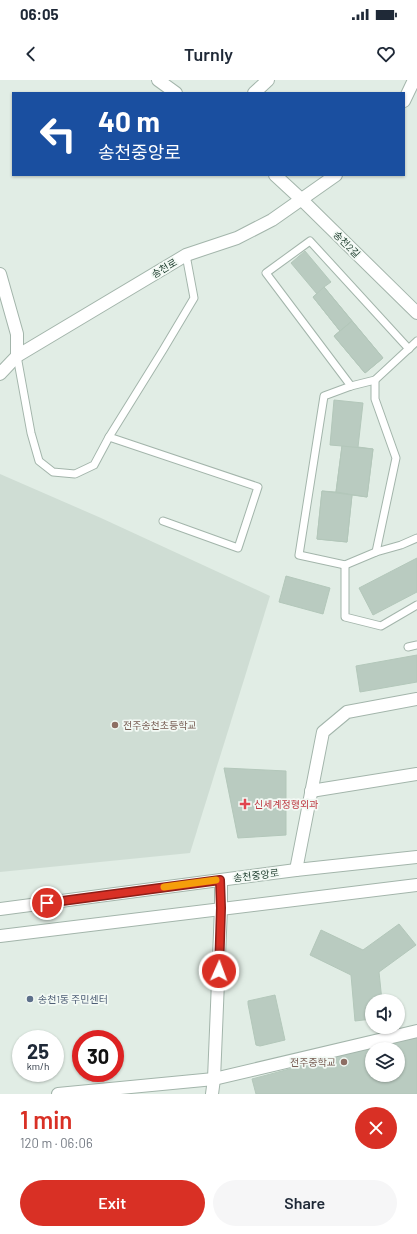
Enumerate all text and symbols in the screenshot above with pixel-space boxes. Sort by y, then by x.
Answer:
text: 06:05 [20,5,59,23]
icon: back [20,43,42,65]
text: Turnly [184,43,233,65]
icon: heart [375,43,397,65]
text: 40 m [98,104,160,138]
icon: left [32,108,84,160]
text: 송천중앙로 [98,141,181,163]
street label: 송천2길 [331,228,363,260]
street label: 송천로 [149,256,179,280]
place label: 전주송천초등학교 [123,719,197,731]
marker: 전주송천초등학교 [110,720,120,730]
marker: 신세계정형외과 [239,798,251,810]
place label: 신세계정형외과 [254,798,318,810]
street label: 송천중앙로 [232,866,280,884]
pin [30,886,64,920]
icon: arrive [36,892,58,914]
position arrow [198,950,240,992]
place label: 송천1동 주민센터 [38,993,108,1005]
marker: 송천1동 주민센터 [25,994,35,1004]
map controls [365,994,405,1082]
button: sound [365,994,405,1034]
speed limit sign: 30 [72,1030,124,1082]
text: 25 [27,1039,49,1063]
button: layers [365,1042,405,1082]
place label: 전주중학교 [290,1056,336,1068]
marker: 전주중학교 [339,1057,349,1067]
text: km/h [27,1060,49,1072]
text: 1 min [20,1105,72,1134]
button: close [355,1107,397,1149]
text: 120 m · 06:06 [20,1135,93,1151]
button: Exit [20,1180,205,1226]
button: Share [213,1180,397,1226]

